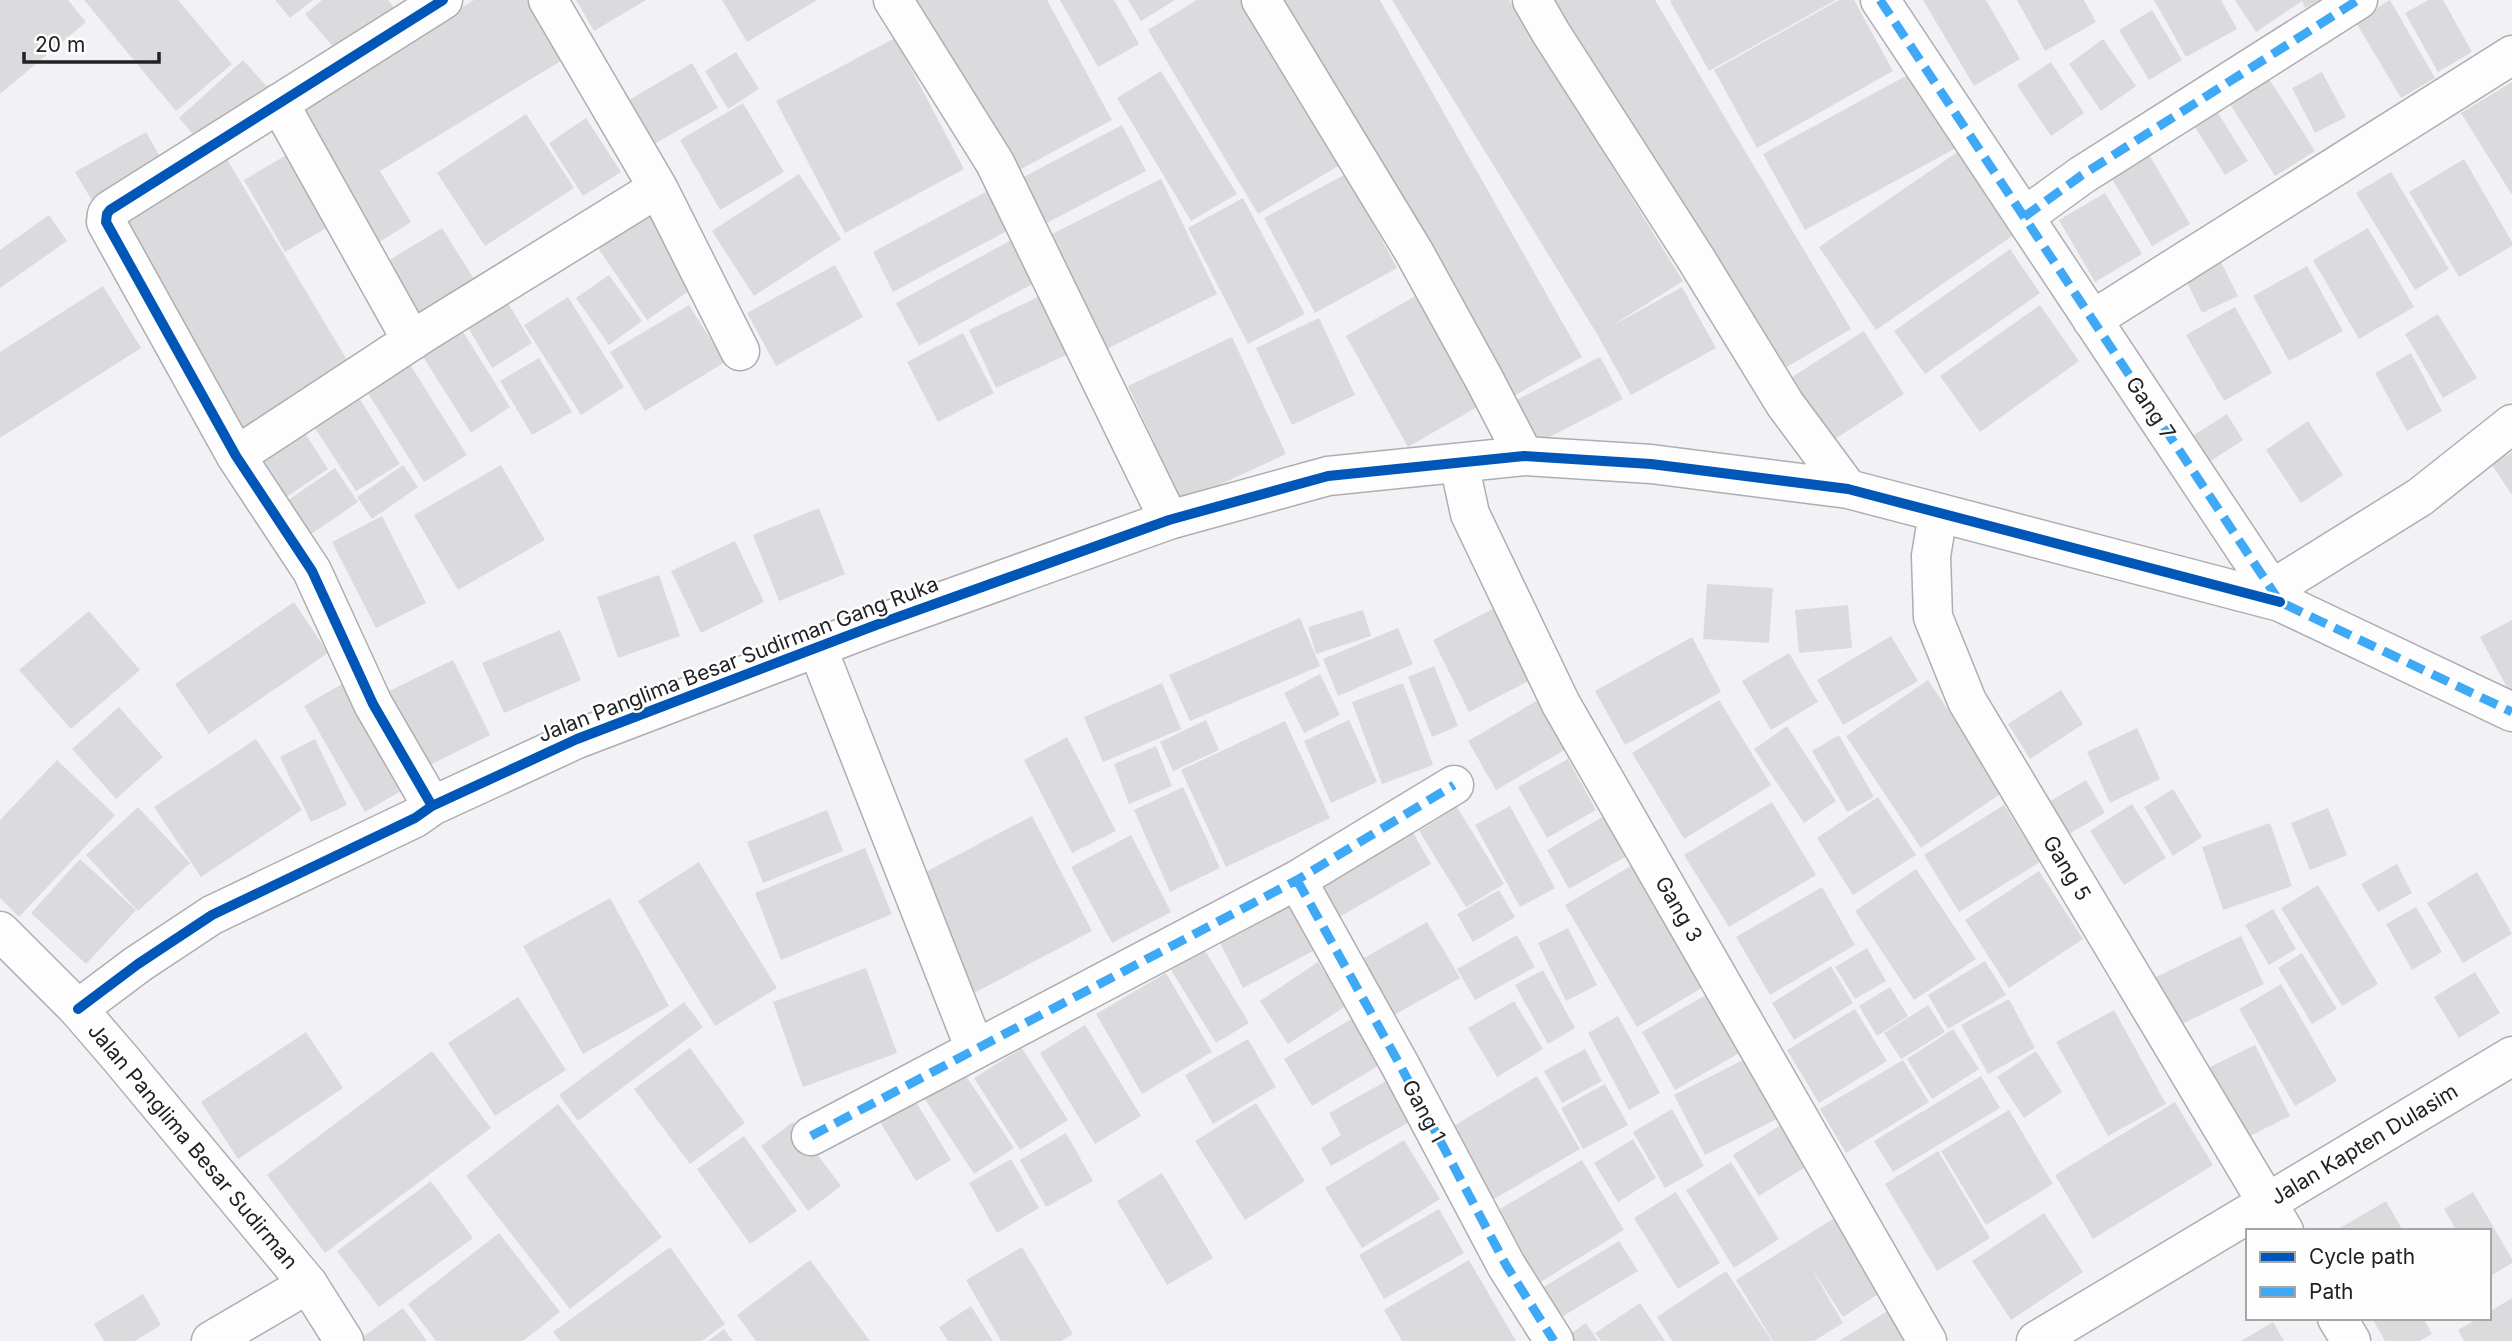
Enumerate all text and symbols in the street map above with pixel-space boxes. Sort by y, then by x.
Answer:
scale bar [24,21,159,65]
text: 20 m [35,32,85,57]
street label: Gang 7 [2121,372,2181,444]
street label: Jalan Panglima Besar Sudirman Gang Ruka [534,571,942,747]
street label: Gang 5 [2038,831,2096,905]
street label: Gang 3 [1650,872,1708,946]
street label: Jalan Panglima Besar Sudirman [83,1018,303,1274]
street label: Gang 1 [1397,1075,1451,1147]
street label: Jalan Kapten Dulasim [2266,1078,2462,1210]
legend [2246,1229,2491,1320]
text: Cycle path [2309,1244,2415,1269]
text: Path [2309,1279,2354,1304]

